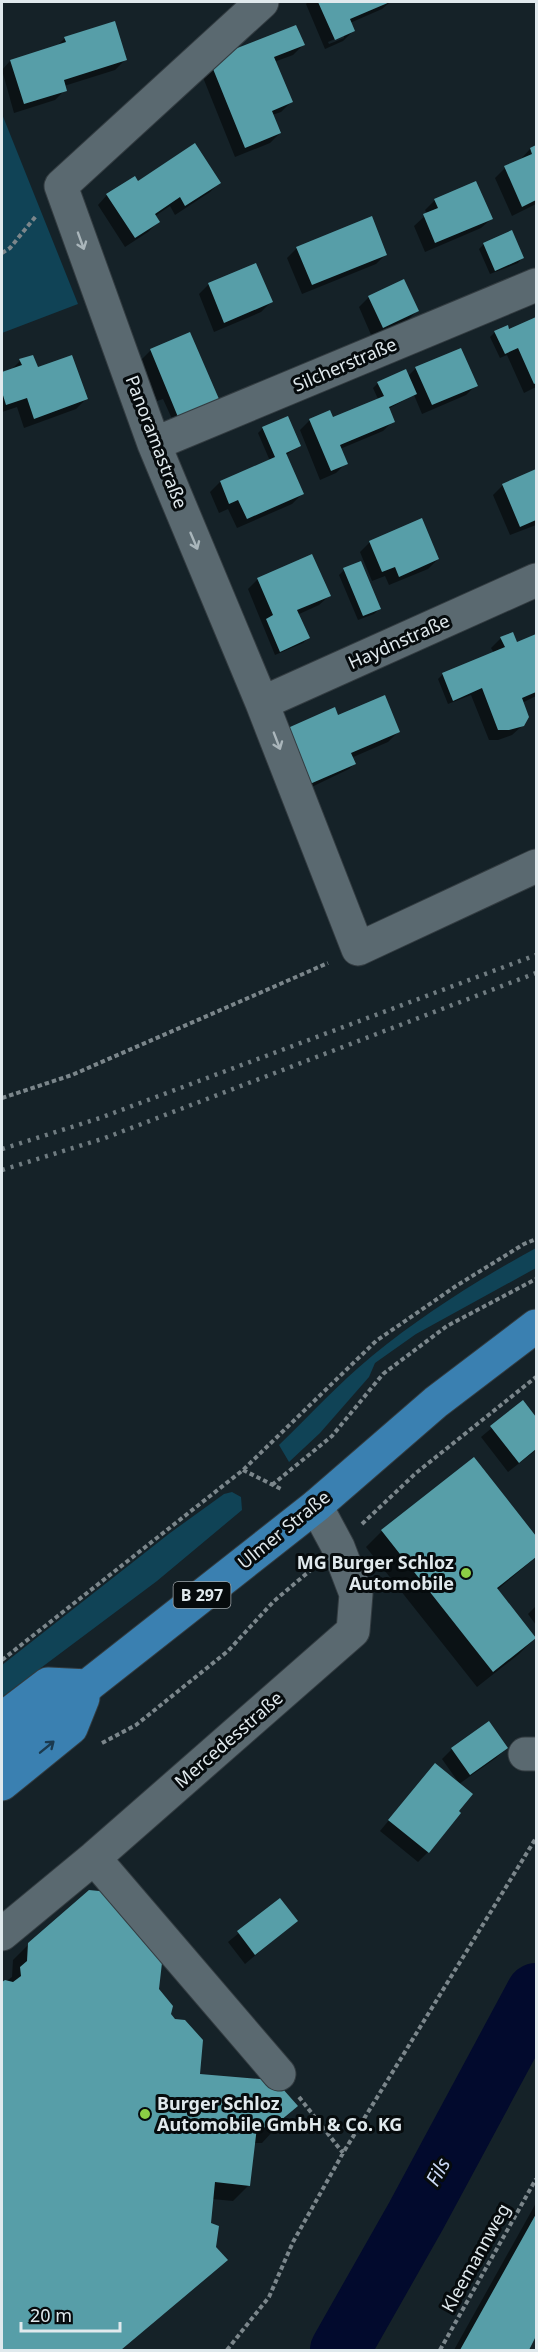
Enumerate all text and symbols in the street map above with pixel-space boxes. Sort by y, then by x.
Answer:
one-way arrow [77,231,88,250]
street label: Silcherstraße [289,331,400,397]
street label: Panoramastraße [120,372,193,512]
one-way arrow [189,532,200,550]
street label: Haydnstraße [344,608,453,674]
one-way arrow [272,731,283,750]
street label: Ulmer Straße [232,1485,334,1574]
place label: MG Burger Schloz Automobile [297,1550,454,1595]
marker: MG Burger Schloz Automobile [459,1566,473,1580]
road number: B 297 [174,1582,230,1608]
street label: Mercedesstraße [169,1686,288,1793]
one-way arrow [39,1741,55,1754]
place label: Burger Schloz Automobile GmbH & Co. KG [157,2091,402,2136]
marker: Burger Schloz Automobile GmbH & Co. KG [138,2107,152,2121]
water label: Fils [419,2152,456,2191]
street label: Kleemannweg [435,2199,515,2316]
scale bar [21,2295,120,2333]
text: 20 m [30,2303,72,2327]

